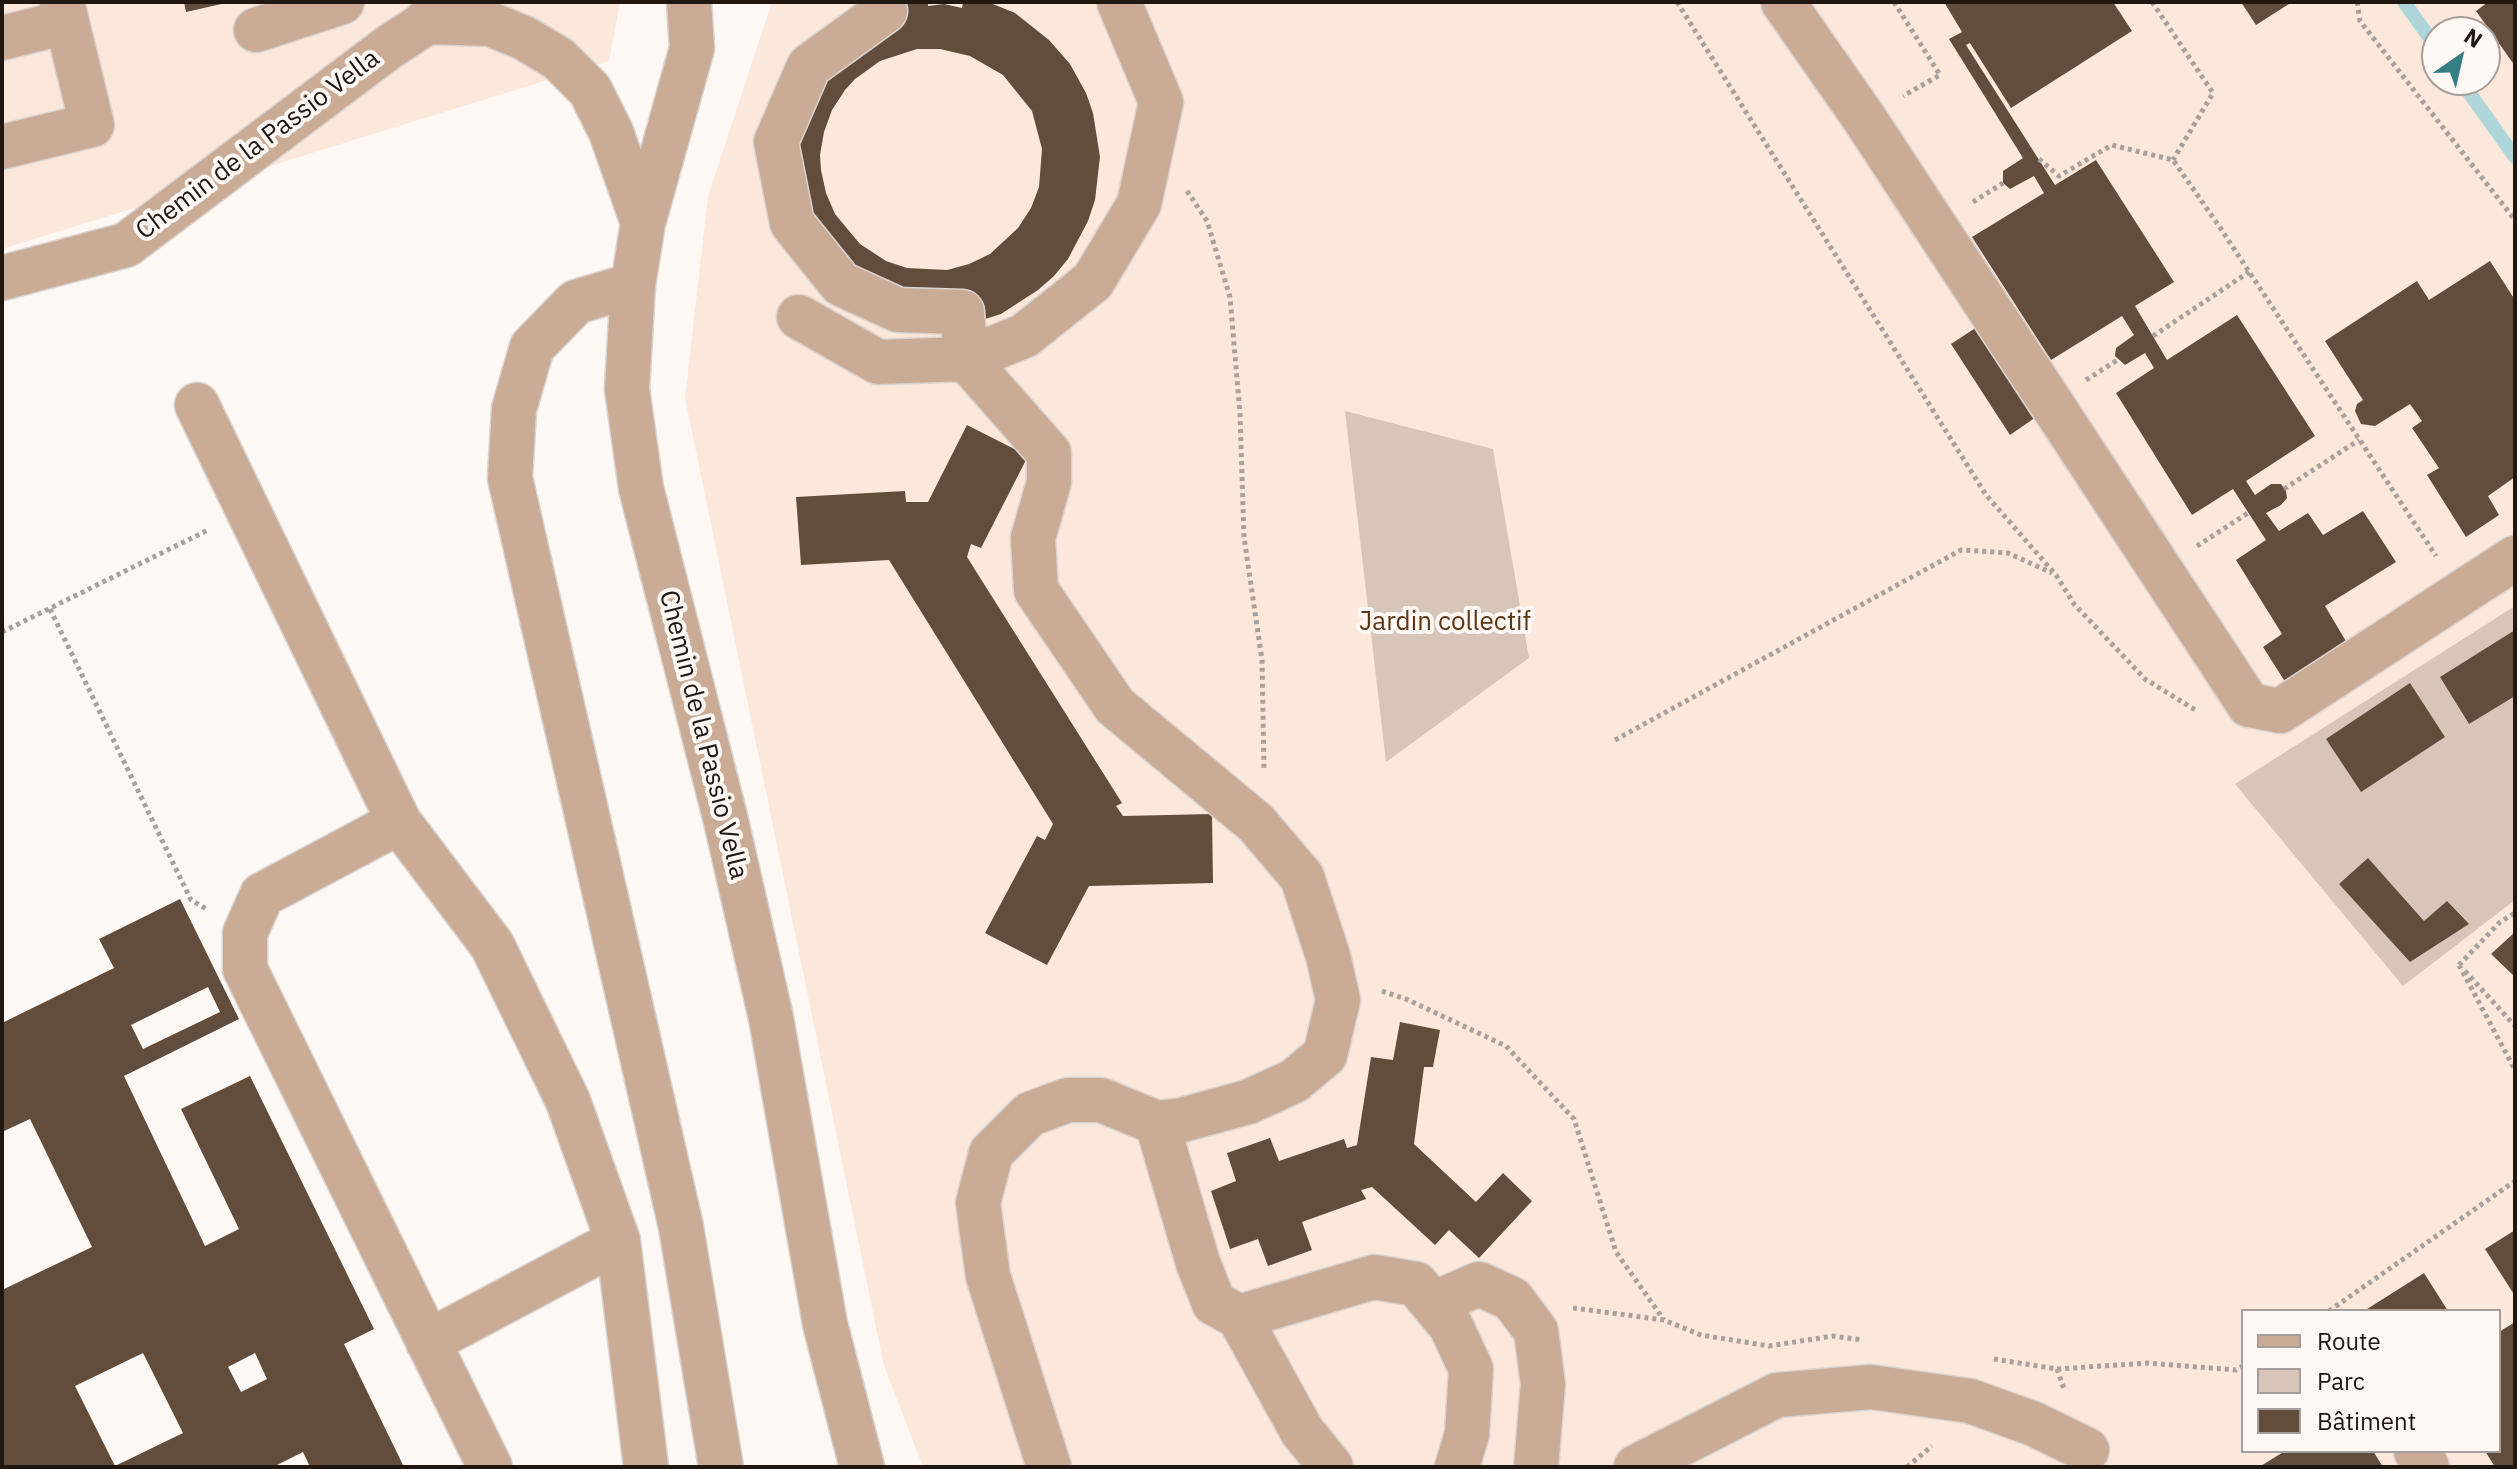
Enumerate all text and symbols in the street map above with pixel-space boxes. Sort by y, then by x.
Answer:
north arrow [2421,16,2501,96]
text: N [2459,21,2488,54]
street label: Chemin de la Passio Vella [130,43,386,247]
street label: Chemin de la Passio Vella [652,587,754,883]
park label: Jardin collectif [1359,606,1531,638]
legend [2241,1309,2501,1453]
text: Route [2317,1325,2381,1357]
text: Parc [2317,1365,2365,1397]
text: Bâtiment [2317,1405,2416,1437]

